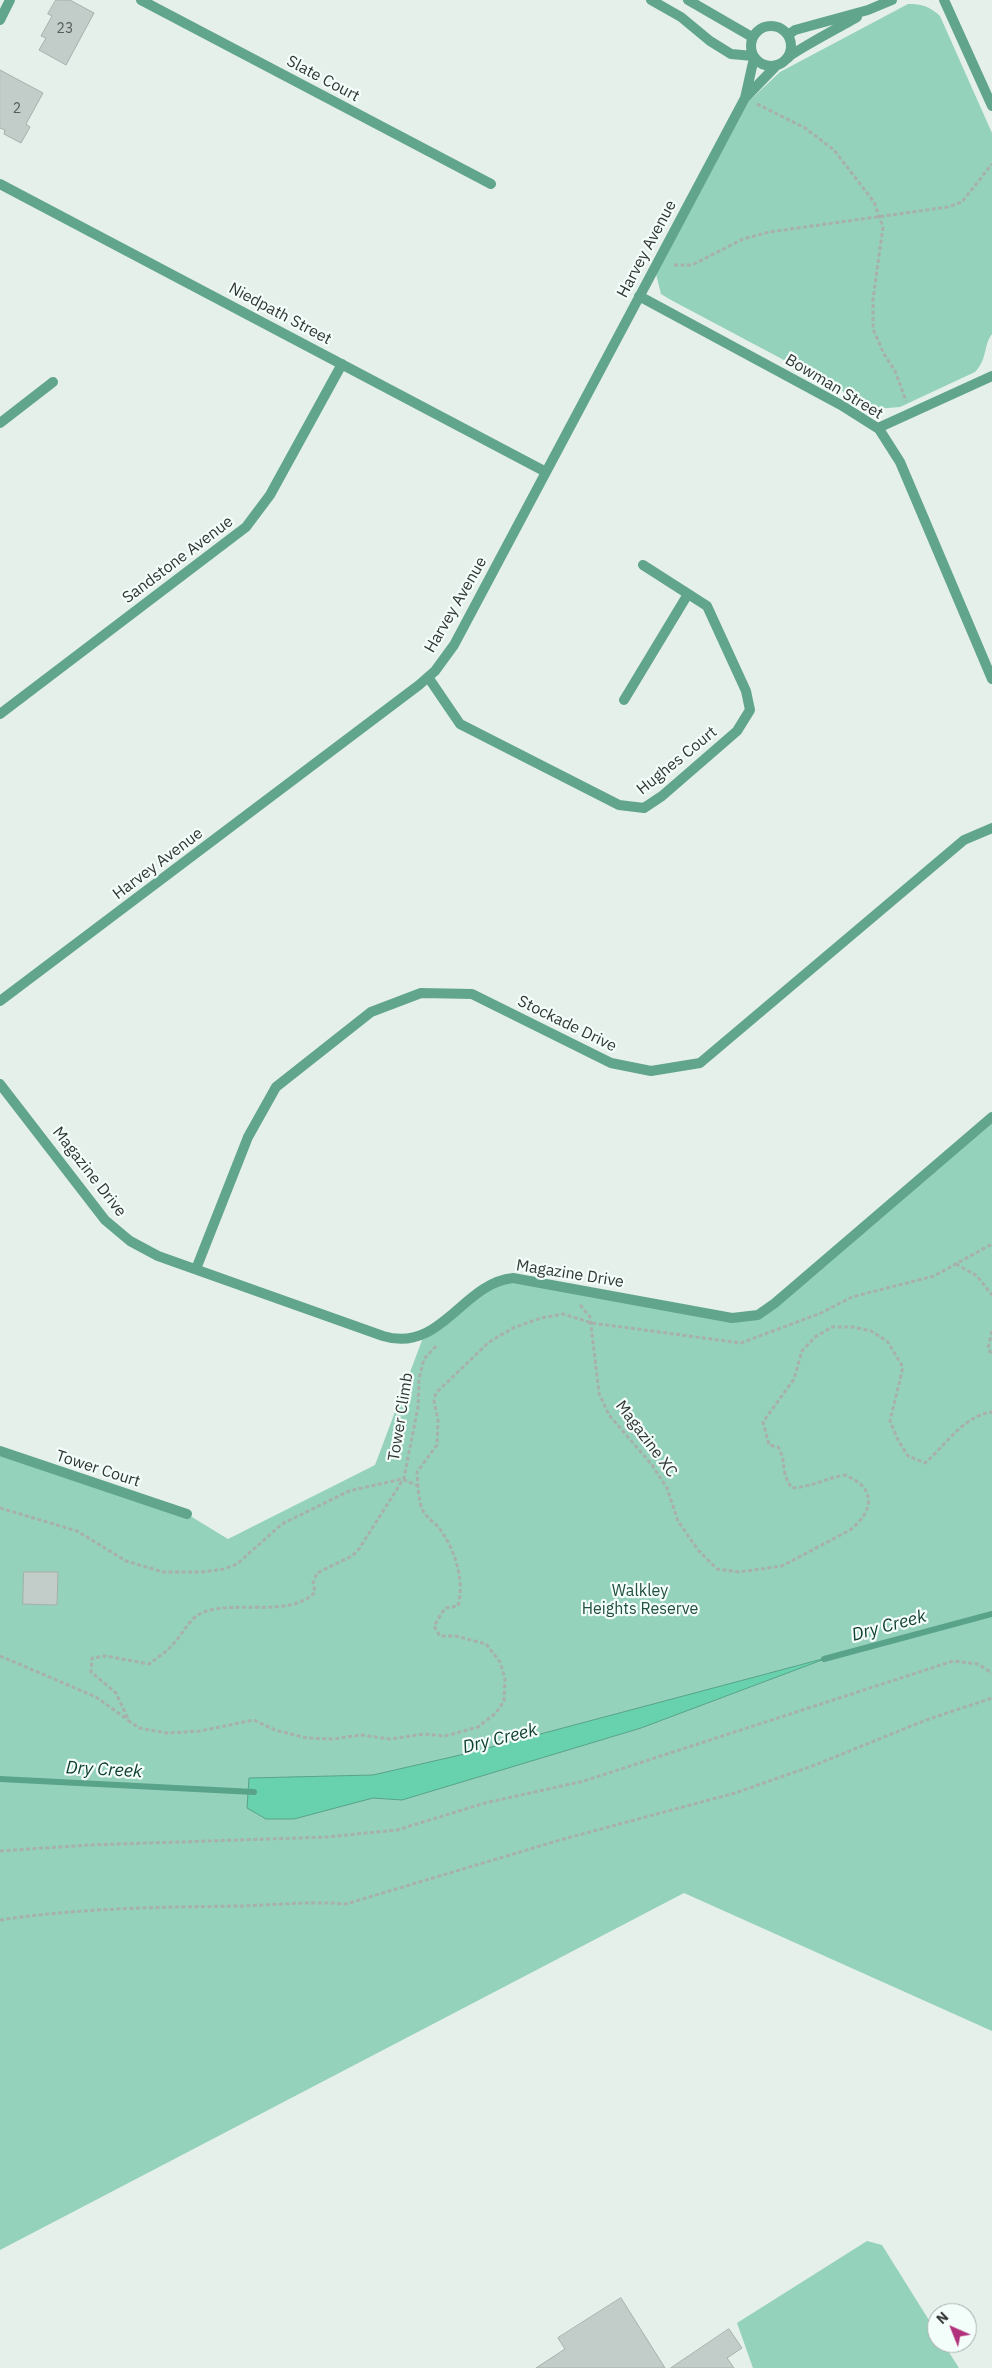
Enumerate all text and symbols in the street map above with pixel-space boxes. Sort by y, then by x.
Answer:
house number: 23 [57,21,73,37]
street label: Slate Court [283,52,363,106]
house number: 2 [13,101,21,117]
street label: Harvey Avenue [613,197,681,301]
street label: Niedpath Street [225,279,335,349]
street label: Bowman Street [782,350,886,424]
street label: Sandstone Avenue [119,512,237,608]
street label: Harvey Avenue [421,554,491,656]
street label: Hughes Court [633,723,721,799]
street label: Harvey Avenue [109,824,207,904]
street label: Stockade Drive [514,992,620,1056]
street label: Magazine Drive [48,1123,130,1221]
street label: Magazine Drive [515,1256,625,1292]
street label: Tower Climb [385,1371,417,1463]
street label: Magazine XC [611,1397,681,1481]
street label: Tower Court [54,1446,142,1492]
park label: Walkley Heights Reserve [582,1581,698,1619]
water label: Dry Creek [849,1606,929,1646]
water label: Dry Creek [460,1719,540,1759]
water label: Dry Creek [65,1757,143,1783]
north arrow [927,2303,977,2353]
text: N [932,2308,952,2328]

